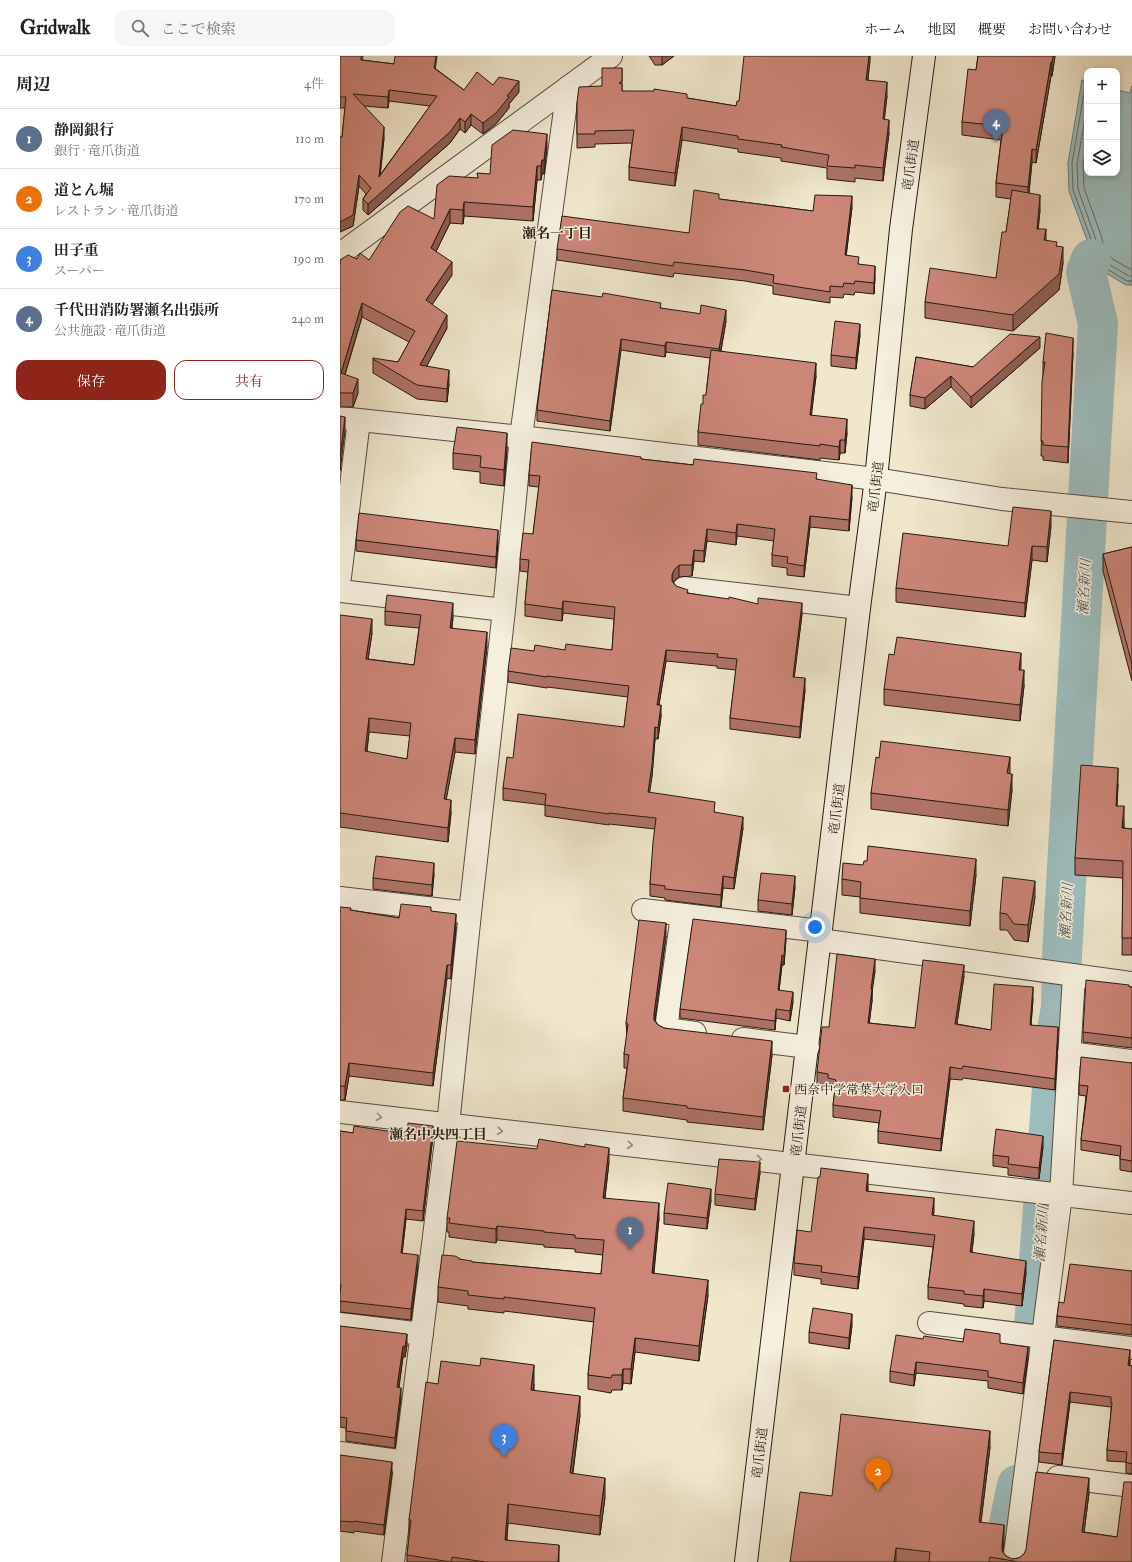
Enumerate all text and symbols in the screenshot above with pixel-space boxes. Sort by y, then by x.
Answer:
search box [115,10,395,46]
text: Gridwalk [20,16,91,40]
icon: search [129,17,151,39]
text: ここで検索 [161,20,236,39]
text: ホーム [864,21,906,38]
text: 地図 [928,21,956,38]
text: 概要 [978,21,1006,38]
text: お問い合わせ [1028,21,1112,38]
map controls [1084,68,1120,176]
button: + [1084,68,1120,104]
text: 周辺 [16,74,50,95]
text: 4件 [304,76,324,92]
button: − [1084,104,1120,140]
pin: 4 [983,109,1009,142]
text: 静岡銀行 [54,121,114,140]
text: 1 [27,131,31,147]
text: 110 m [295,131,324,147]
street label: 竜爪街道 [899,138,923,192]
button: layers [1084,140,1120,176]
text: 銀行 · 竜爪街道 [54,143,140,159]
text: 道とん堀 [54,181,114,200]
text: 2 [26,191,32,207]
text: 170 m [294,191,324,207]
text: レストラン · 竜爪街道 [54,203,179,219]
district label: 瀬名一丁目 [522,225,592,242]
text: 田子重 [54,241,99,260]
text: 3 [27,251,32,267]
text: 190 m [293,251,324,267]
text: スーパー [54,263,105,279]
text: 千代田消防署瀬名出張所 [54,301,219,320]
text: 4 [25,311,33,327]
text: 240 m [291,311,324,327]
text: 公共施設 · 竜爪街道 [54,323,166,339]
button: 保存 [16,360,166,400]
button: 共有 [174,360,324,400]
street label: 竜爪街道 [865,460,887,514]
water label: 瀬名新川 [1075,557,1095,615]
street label: 竜爪街道 [826,782,848,836]
water label: 瀬名新川 [1057,881,1077,939]
your location [805,917,825,937]
place label: 西奈中学常葉大学入口 [794,1082,924,1098]
marker: 西奈中学常葉大学入口 [781,1084,791,1094]
street label: 竜爪街道 [788,1104,810,1158]
one-way arrow [376,1112,382,1121]
district label: 瀬名中央四丁目 [389,1126,487,1143]
one-way arrow [497,1126,503,1135]
one-way arrow [627,1140,633,1149]
one-way arrow [756,1154,762,1163]
water label: 瀬名新川 [1031,1204,1052,1263]
pin: 1 [617,1217,643,1250]
pin: 3 [491,1424,517,1457]
street label: 竜爪街道 [749,1426,771,1480]
pin: 2 [865,1458,891,1491]

